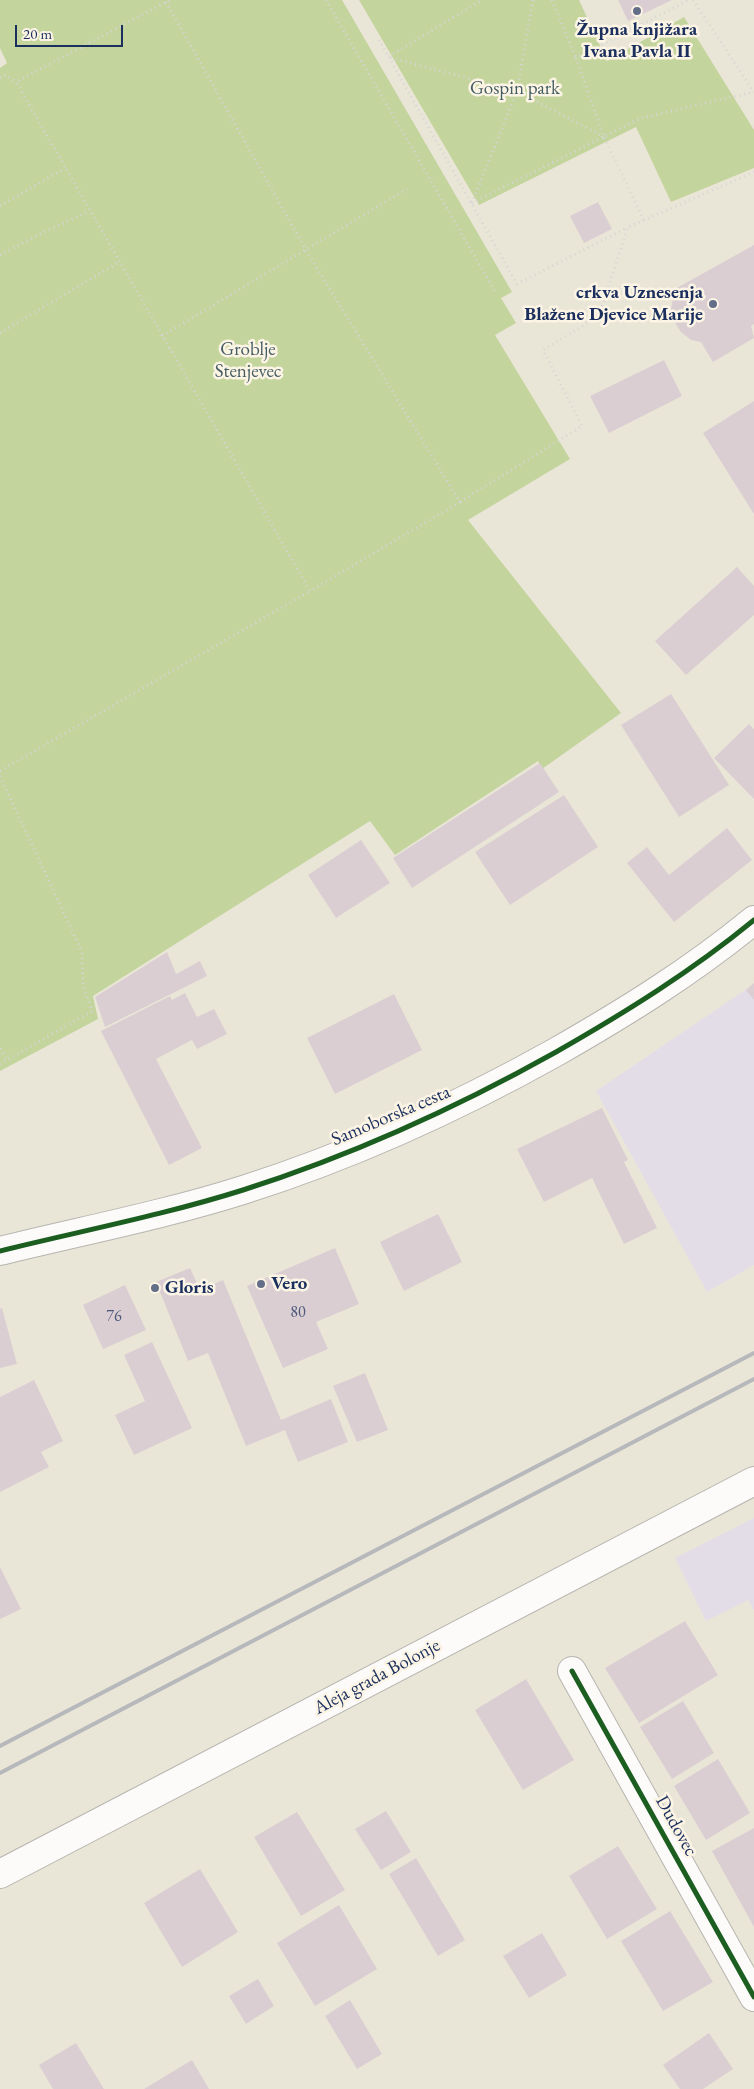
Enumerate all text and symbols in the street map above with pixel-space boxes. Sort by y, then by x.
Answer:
marker: Župna knjižara Ivana Pavla II [631,5,643,17]
scale bar [18,15,125,47]
place label: Župna knjižara Ivana Pavla II [577,19,697,63]
text: 20 m [23,24,52,43]
park label: Gospin park [470,78,560,100]
place label: crkva Uznesenja Blažene Djevice Marije [524,282,703,326]
marker: crkva Uznesenja Blažene Djevice Marije [707,298,719,310]
park label: Groblje Stenjevec [215,339,281,383]
street label: Samoborska cesta [328,1081,454,1151]
place label: Vero [271,1273,307,1295]
place label: Gloris [165,1277,214,1299]
marker: Vero [255,1278,267,1290]
marker: Gloris [149,1282,161,1294]
house number: 80 [290,1303,306,1323]
house number: 76 [106,1307,122,1327]
street label: Aleja grada Bolonje [310,1634,444,1720]
street label: Dudovec [650,1792,702,1860]

